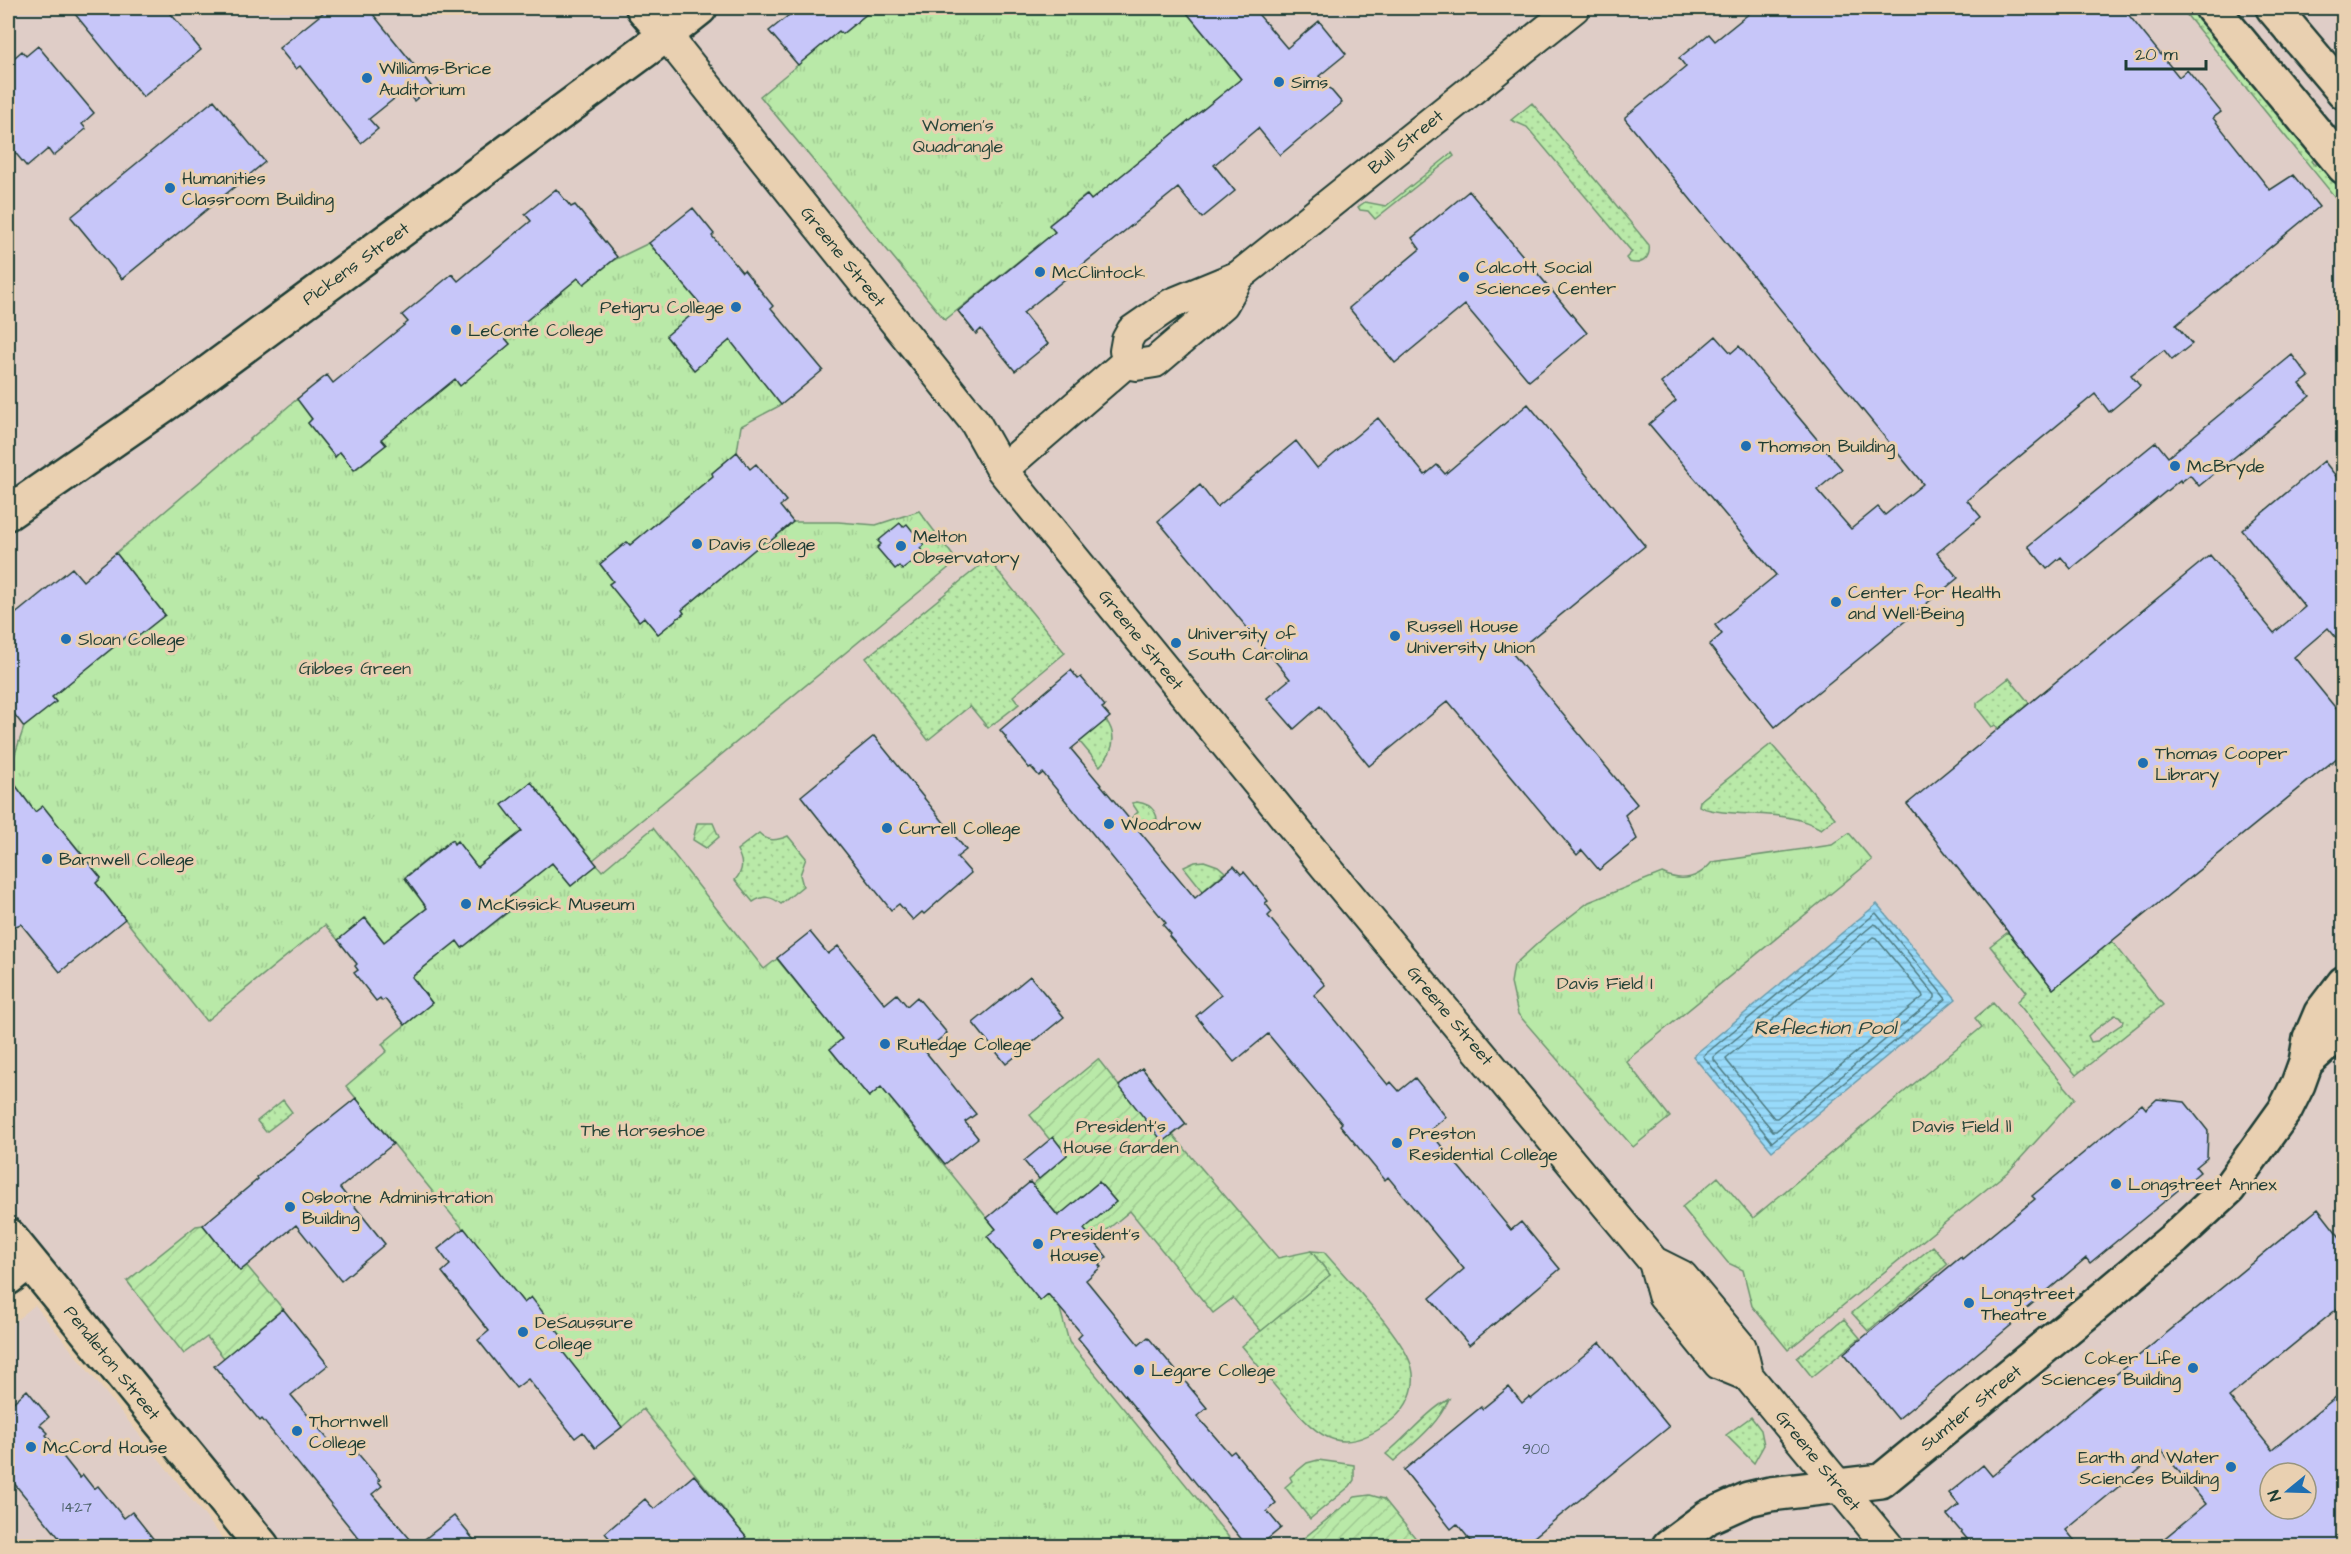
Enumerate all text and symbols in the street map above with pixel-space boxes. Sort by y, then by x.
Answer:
scale bar [2126,33,2206,71]
text: 20 m [2135,42,2178,67]
place label: Williams-Brice Auditorium [379,56,492,102]
place label: Sims [1291,70,1328,95]
marker: Williams-Brice Auditorium [360,71,374,85]
marker: Sims [1272,75,1286,89]
street label: Bull Street [1363,103,1450,180]
park label: Women's Quadrangle [913,113,1003,160]
place label: Humanities Classroom Building [182,166,334,213]
marker: Humanities Classroom Building [163,181,177,195]
street label: Greene Street [794,201,892,313]
street label: Pickens Street [297,216,415,311]
place label: Calcott Social Sciences Center [1476,255,1616,301]
place label: McClintock [1052,260,1145,285]
marker: McClintock [1033,265,1047,279]
marker: Calcott Social Sciences Center [1457,270,1471,284]
place label: Petigru College [600,295,724,321]
marker: Petigru College [729,300,743,314]
place label: LeConte College [468,318,604,344]
marker: LeConte College [449,323,463,337]
place label: Thomson Building [1758,434,1895,460]
marker: Thomson Building [1739,439,1753,453]
place label: McBryde [2187,454,2265,480]
marker: McBryde [2168,459,2182,473]
place label: Melton Observatory [913,524,1020,571]
place label: Davis College [709,532,816,558]
marker: Davis College [690,537,704,551]
marker: Melton Observatory [894,539,908,553]
place label: Center for Health and Well-Being [1848,580,2000,627]
street label: Greene Street [1092,584,1190,696]
marker: Center for Health and Well-Being [1829,595,1843,609]
place label: Russell House University Union [1407,614,1535,661]
place label: University of South Carolina [1188,621,1308,667]
place label: Sloan College [78,627,185,653]
marker: Russell House University Union [1388,629,1402,643]
marker: Sloan College [59,632,73,646]
marker: University of South Carolina [1169,636,1183,650]
park label: Gibbes Green [299,656,411,681]
place label: Thomas Cooper Library [2155,741,2287,788]
marker: Thomas Cooper Library [2136,756,2150,770]
place label: Woodrow [1121,812,1202,837]
place label: Currell College [899,816,1021,842]
marker: Woodrow [1102,817,1116,831]
marker: Currell College [880,821,894,835]
place label: Barnwell College [59,847,195,873]
marker: Barnwell College [40,852,54,866]
place label: McKissick Museum [478,892,634,917]
marker: McKissick Museum [459,897,473,911]
street label: Greene Street [1401,961,1500,1072]
park label: Davis Field I [1557,971,1653,996]
water label: Reflection Pool [1754,1014,1899,1042]
place label: Rutledge College [897,1032,1032,1058]
marker: Rutledge College [878,1037,892,1051]
park label: President's House Garden [1063,1114,1179,1160]
park label: Davis Field ll [1913,1114,2012,1139]
park label: The Horseshoe [581,1118,706,1143]
place label: Preston Residential College [1409,1121,1558,1168]
marker: Preston Residential College [1390,1136,1404,1150]
place label: Longstreet Annex [2128,1172,2277,1198]
marker: Longstreet Annex [2109,1177,2123,1191]
place label: Osborne Administration Building [302,1185,493,1232]
marker: Osborne Administration Building [283,1200,297,1214]
place label: President's House [1050,1222,1140,1268]
marker: President's House [1031,1237,1045,1251]
place label: Longstreet Theatre [1981,1281,2076,1327]
marker: Longstreet Theatre [1962,1296,1976,1310]
street label: Pendleton Street [58,1300,167,1426]
place label: DeSaussure College [535,1310,633,1357]
marker: DeSaussure College [516,1325,530,1339]
place label: Coker Life Sciences Building [2041,1346,2181,1393]
place label: Legare College [1151,1358,1276,1384]
street label: Sumter Street [1915,1359,2028,1457]
marker: Coker Life Sciences Building [2186,1361,2200,1375]
marker: Legare College [1132,1363,1146,1377]
street label: Greene Street [1769,1405,1867,1517]
place label: Thornwell College [309,1409,388,1456]
marker: Thornwell College [290,1424,304,1438]
place label: McCord House [43,1435,168,1460]
house number: 900 [1522,1439,1550,1460]
marker: McCord House [24,1440,38,1454]
place label: Earth and Water Sciences Building [2078,1445,2219,1492]
marker: Earth and Water Sciences Building [2224,1460,2238,1474]
north arrow [2258,1461,2318,1521]
text: N [2263,1487,2287,1504]
house number: 1427 [62,1497,92,1518]

